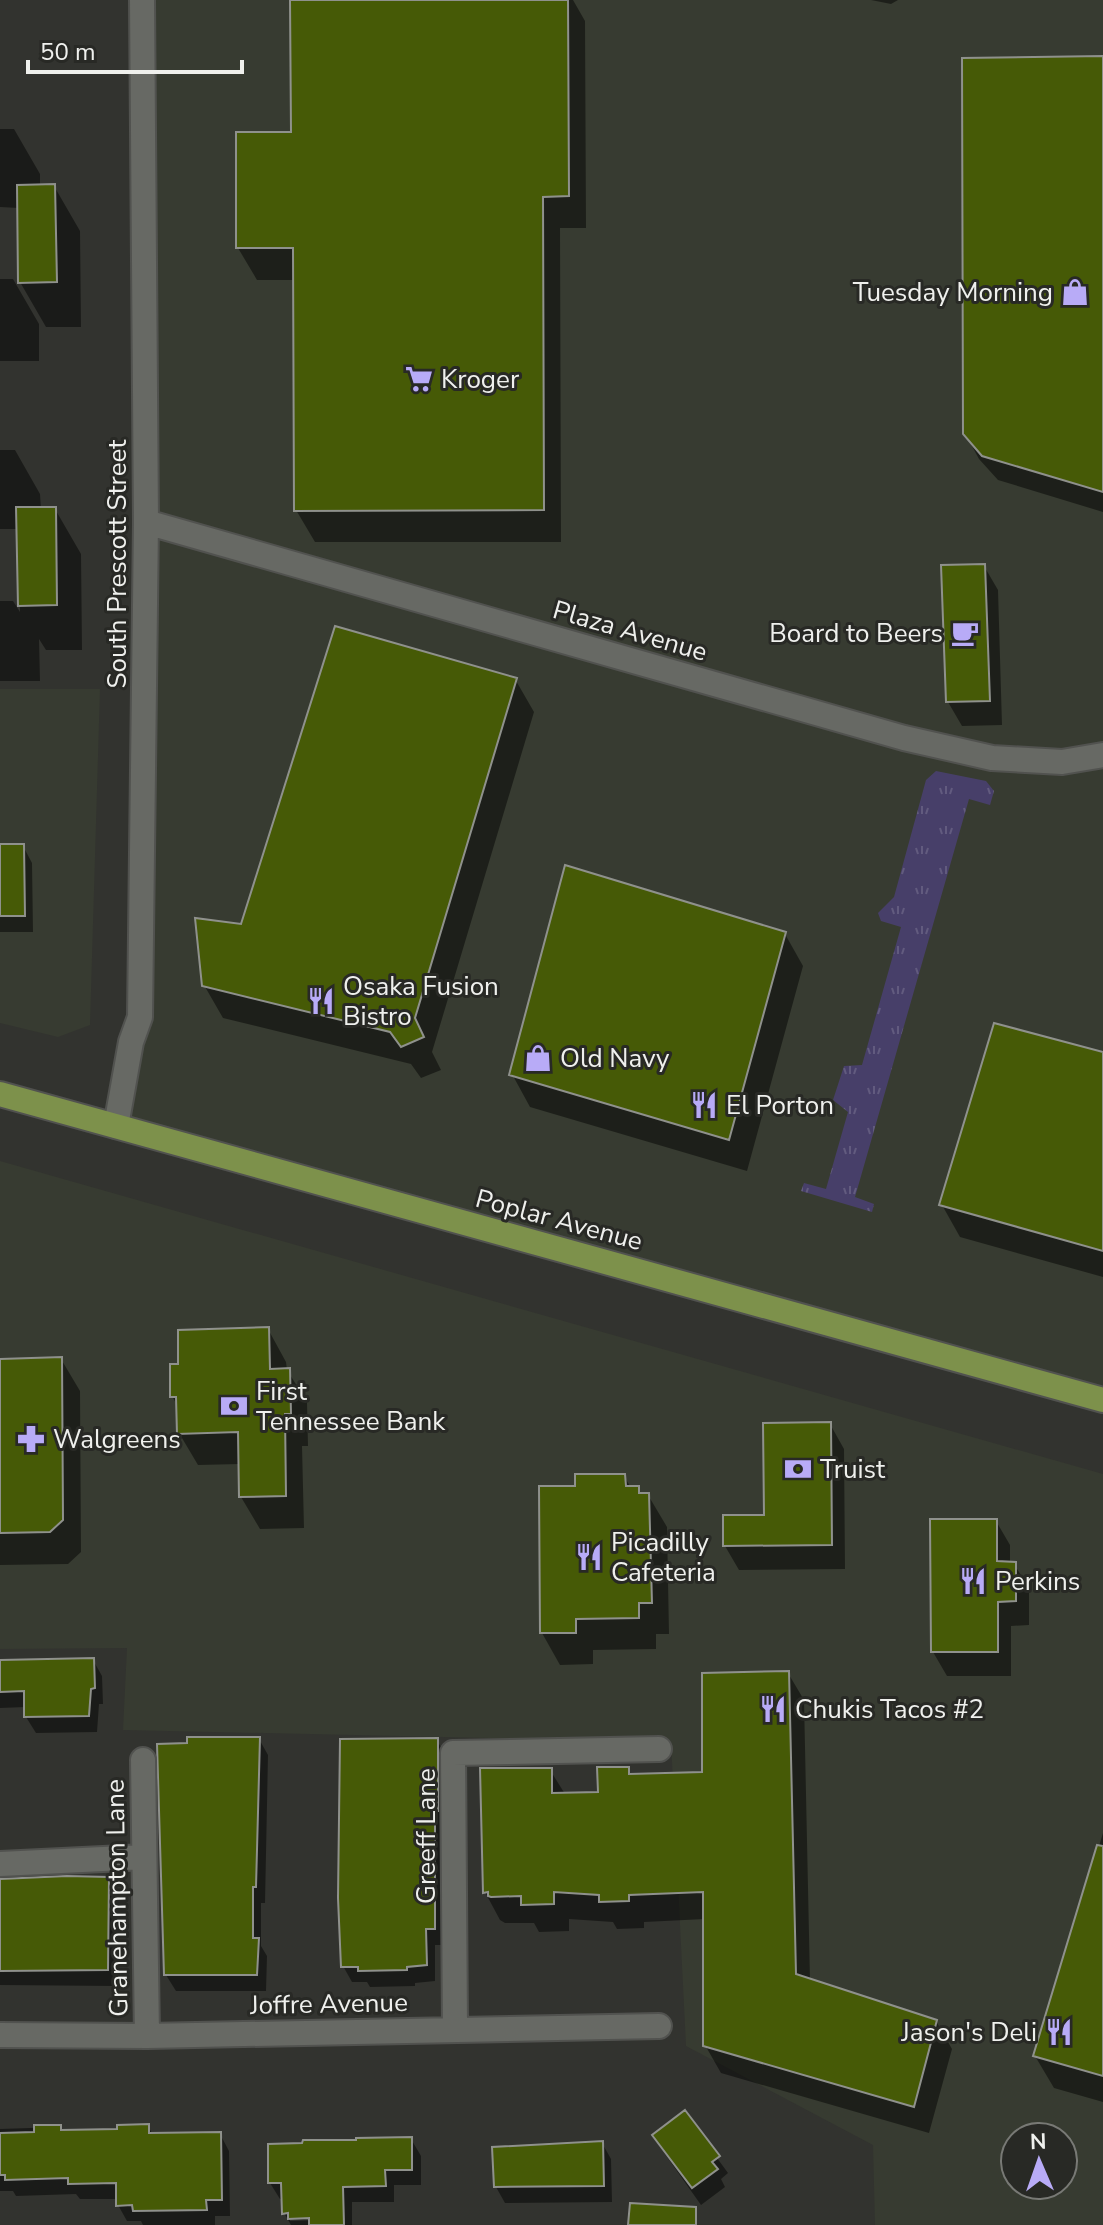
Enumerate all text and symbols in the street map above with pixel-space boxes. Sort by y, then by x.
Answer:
scale bar [28,24,242,74]
text: 50 m [40,36,96,68]
place label: Tuesday Morning [853,275,1053,310]
shop icon: Tuesday Morning [1060,277,1090,307]
place label: Kroger [441,362,520,397]
supermarket icon: Kroger [404,364,434,394]
street label: South Prescott Street [100,439,135,688]
street label: Plaza Avenue [549,592,711,670]
place label: Board to Beers [769,616,943,651]
cafe icon: Board to Beers [950,618,980,648]
place label: Osaka Fusion Bistro [343,969,499,1034]
restaurant icon: Osaka Fusion Bistro [306,986,336,1016]
place label: Old Navy [560,1041,670,1076]
shop icon: Old Navy [523,1043,553,1073]
place label: El Porton [726,1088,834,1123]
restaurant icon: El Porton [689,1090,719,1120]
street label: Poplar Avenue [472,1181,646,1259]
place label: First Tennessee Bank [256,1374,446,1439]
bank icon: First Tennessee Bank [219,1391,249,1421]
place label: Walgreens [53,1422,181,1457]
pharmacy icon: Walgreens [16,1424,46,1454]
place label: Truist [820,1452,886,1487]
bank icon: Truist [783,1454,813,1484]
place label: Picadilly Cafeteria [611,1525,716,1590]
restaurant icon: Picadilly Cafeteria [574,1542,604,1572]
place label: Perkins [995,1564,1080,1599]
restaurant icon: Perkins [958,1566,988,1596]
place label: Chukis Tacos #2 [795,1692,984,1727]
restaurant icon: Chukis Tacos #2 [758,1694,788,1724]
street label: Greeff Lane [409,1768,444,1904]
street label: Granehampton Lane [97,1779,137,2017]
street label: Joffre Avenue [249,1985,408,2023]
place label: Jason's Deli [900,2015,1037,2050]
restaurant icon: Jason's Deli [1044,2017,1074,2047]
north arrow [999,2121,1079,2201]
text: N [1030,2127,1047,2157]

